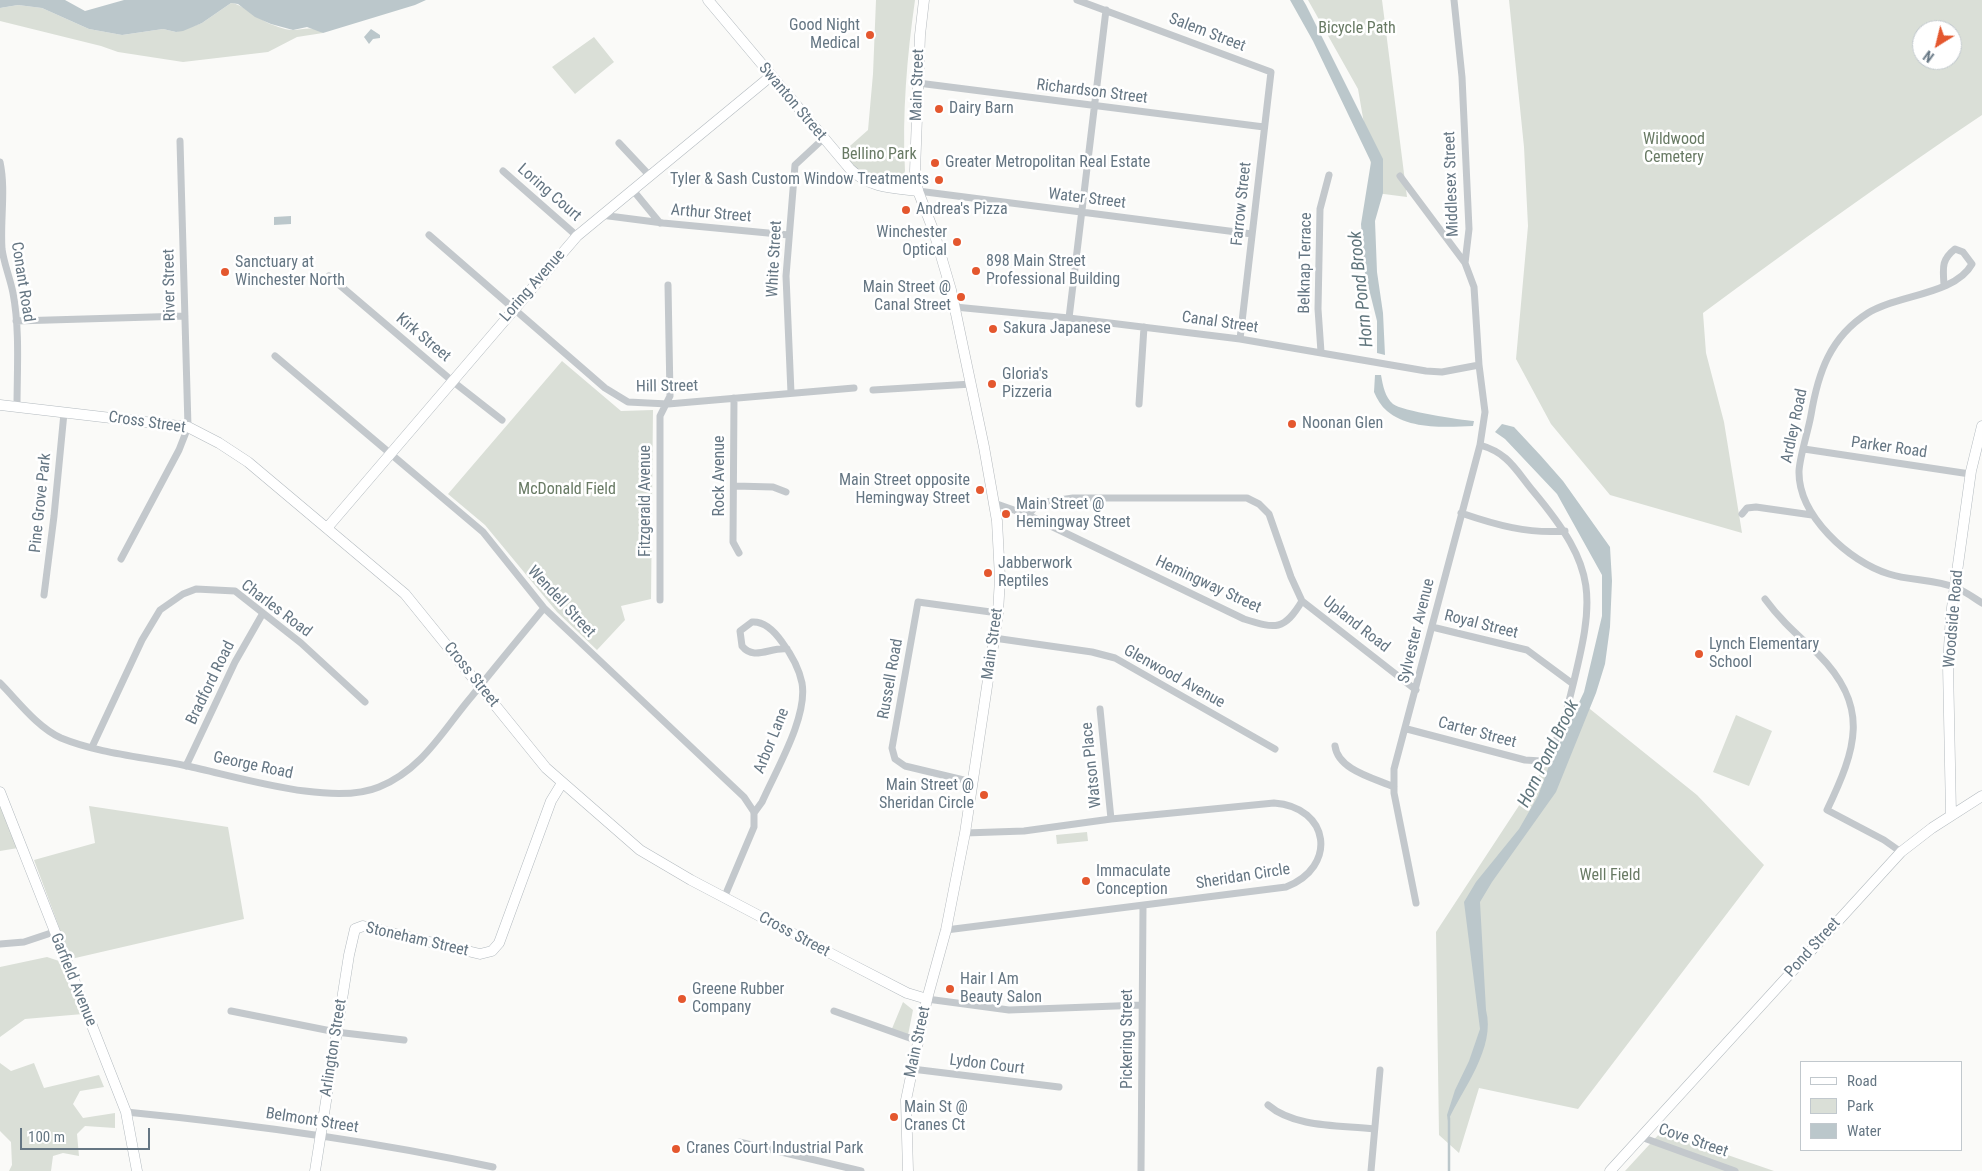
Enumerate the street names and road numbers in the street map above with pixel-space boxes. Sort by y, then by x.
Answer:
street label: Salem Street [1166,10,1248,56]
street label: Main Street [907,49,929,121]
street label: Swanton Street [754,59,830,145]
street label: Richardson Street [1035,76,1149,108]
street label: Middlesex Street [1441,131,1463,237]
street label: Loring Court [513,160,585,226]
street label: Farrow Street [1228,161,1256,247]
street label: Water Street [1047,185,1127,213]
street label: Arthur Street [670,201,752,227]
street label: Belknap Terrace [1296,212,1316,314]
street label: White Street [763,220,787,298]
street label: Conant Road [6,241,38,323]
street label: Loring Avenue [496,246,570,326]
street label: River Street [160,249,180,321]
street label: Canal Street [1181,308,1259,338]
street label: Kirk Street [392,310,454,366]
street label: Hill Street [636,377,698,397]
street label: Ardley Road [1778,387,1812,465]
street label: Cross Street [107,408,187,438]
street label: Parker Road [1850,433,1928,463]
street label: Rock Avenue [710,436,730,516]
street label: Fitzgerald Avenue [636,445,656,557]
street label: Pine Grove Park [26,452,56,554]
street label: Hemingway Street [1152,552,1264,618]
street label: Wendell Street [523,562,599,642]
street label: Woodside Road [1940,569,1968,669]
street label: Charles Road [237,576,315,642]
street label: Sylvester Avenue [1395,577,1439,685]
street label: Upland Road [1319,593,1393,657]
street label: Main Street [978,607,1008,681]
street label: Royal Street [1442,607,1520,643]
street label: Russell Road [874,637,908,721]
street label: Bradford Road [183,638,239,728]
street label: Cross Street [439,639,503,711]
street label: Glenwood Avenue [1120,641,1228,713]
street label: Arbor Lane [750,705,794,777]
street label: Carter Street [1436,713,1518,753]
street label: Watson Place [1078,721,1106,809]
street label: George Road [211,748,295,784]
street label: Sheridan Circle [1195,860,1291,894]
street label: Cross Street [755,908,833,962]
street label: Pond Street [1781,914,1845,982]
street label: Stoneham Street [364,919,470,961]
street label: Garfield Avenue [46,931,100,1029]
street label: Pickering Street [1118,989,1138,1089]
street label: Arlington Street [317,998,351,1098]
street label: Main Street [901,1005,935,1079]
street label: Lydon Court [948,1051,1026,1079]
street label: Belmont Street [264,1104,360,1138]
street label: Cove Street [1656,1120,1730,1162]

